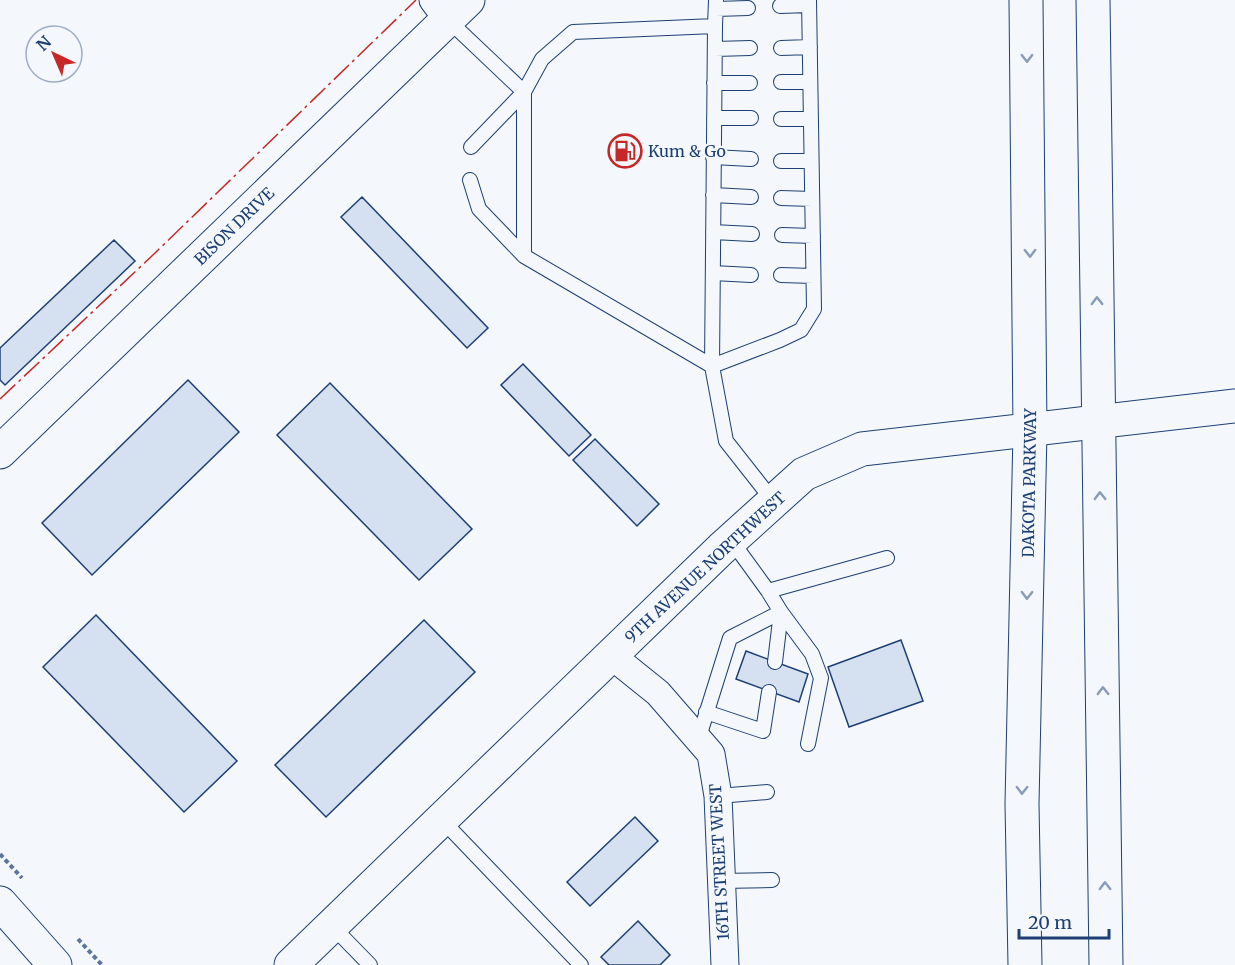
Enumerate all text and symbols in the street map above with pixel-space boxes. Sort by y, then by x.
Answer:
north arrow [24,24,84,84]
text: N [32,31,55,55]
one-way arrow [1021,54,1033,63]
fuel station icon: Kum & Go [607,133,643,169]
place label: Kum & Go [648,141,726,161]
street label: BISON DRIVE [190,182,279,269]
one-way arrow [1024,249,1036,258]
one-way arrow [1091,296,1104,305]
street label: DAKOTA PARKWAY [1018,408,1040,558]
street label: 9TH AVENUE NORTHWEST [620,487,790,647]
one-way arrow [1094,491,1106,500]
one-way arrow [1020,591,1033,600]
one-way arrow [1096,686,1109,695]
street label: 16TH STREET WEST [705,783,733,941]
one-way arrow [1016,786,1029,795]
one-way arrow [1099,881,1111,890]
scale bar [1019,902,1109,940]
text: 20 m [1028,911,1072,934]

